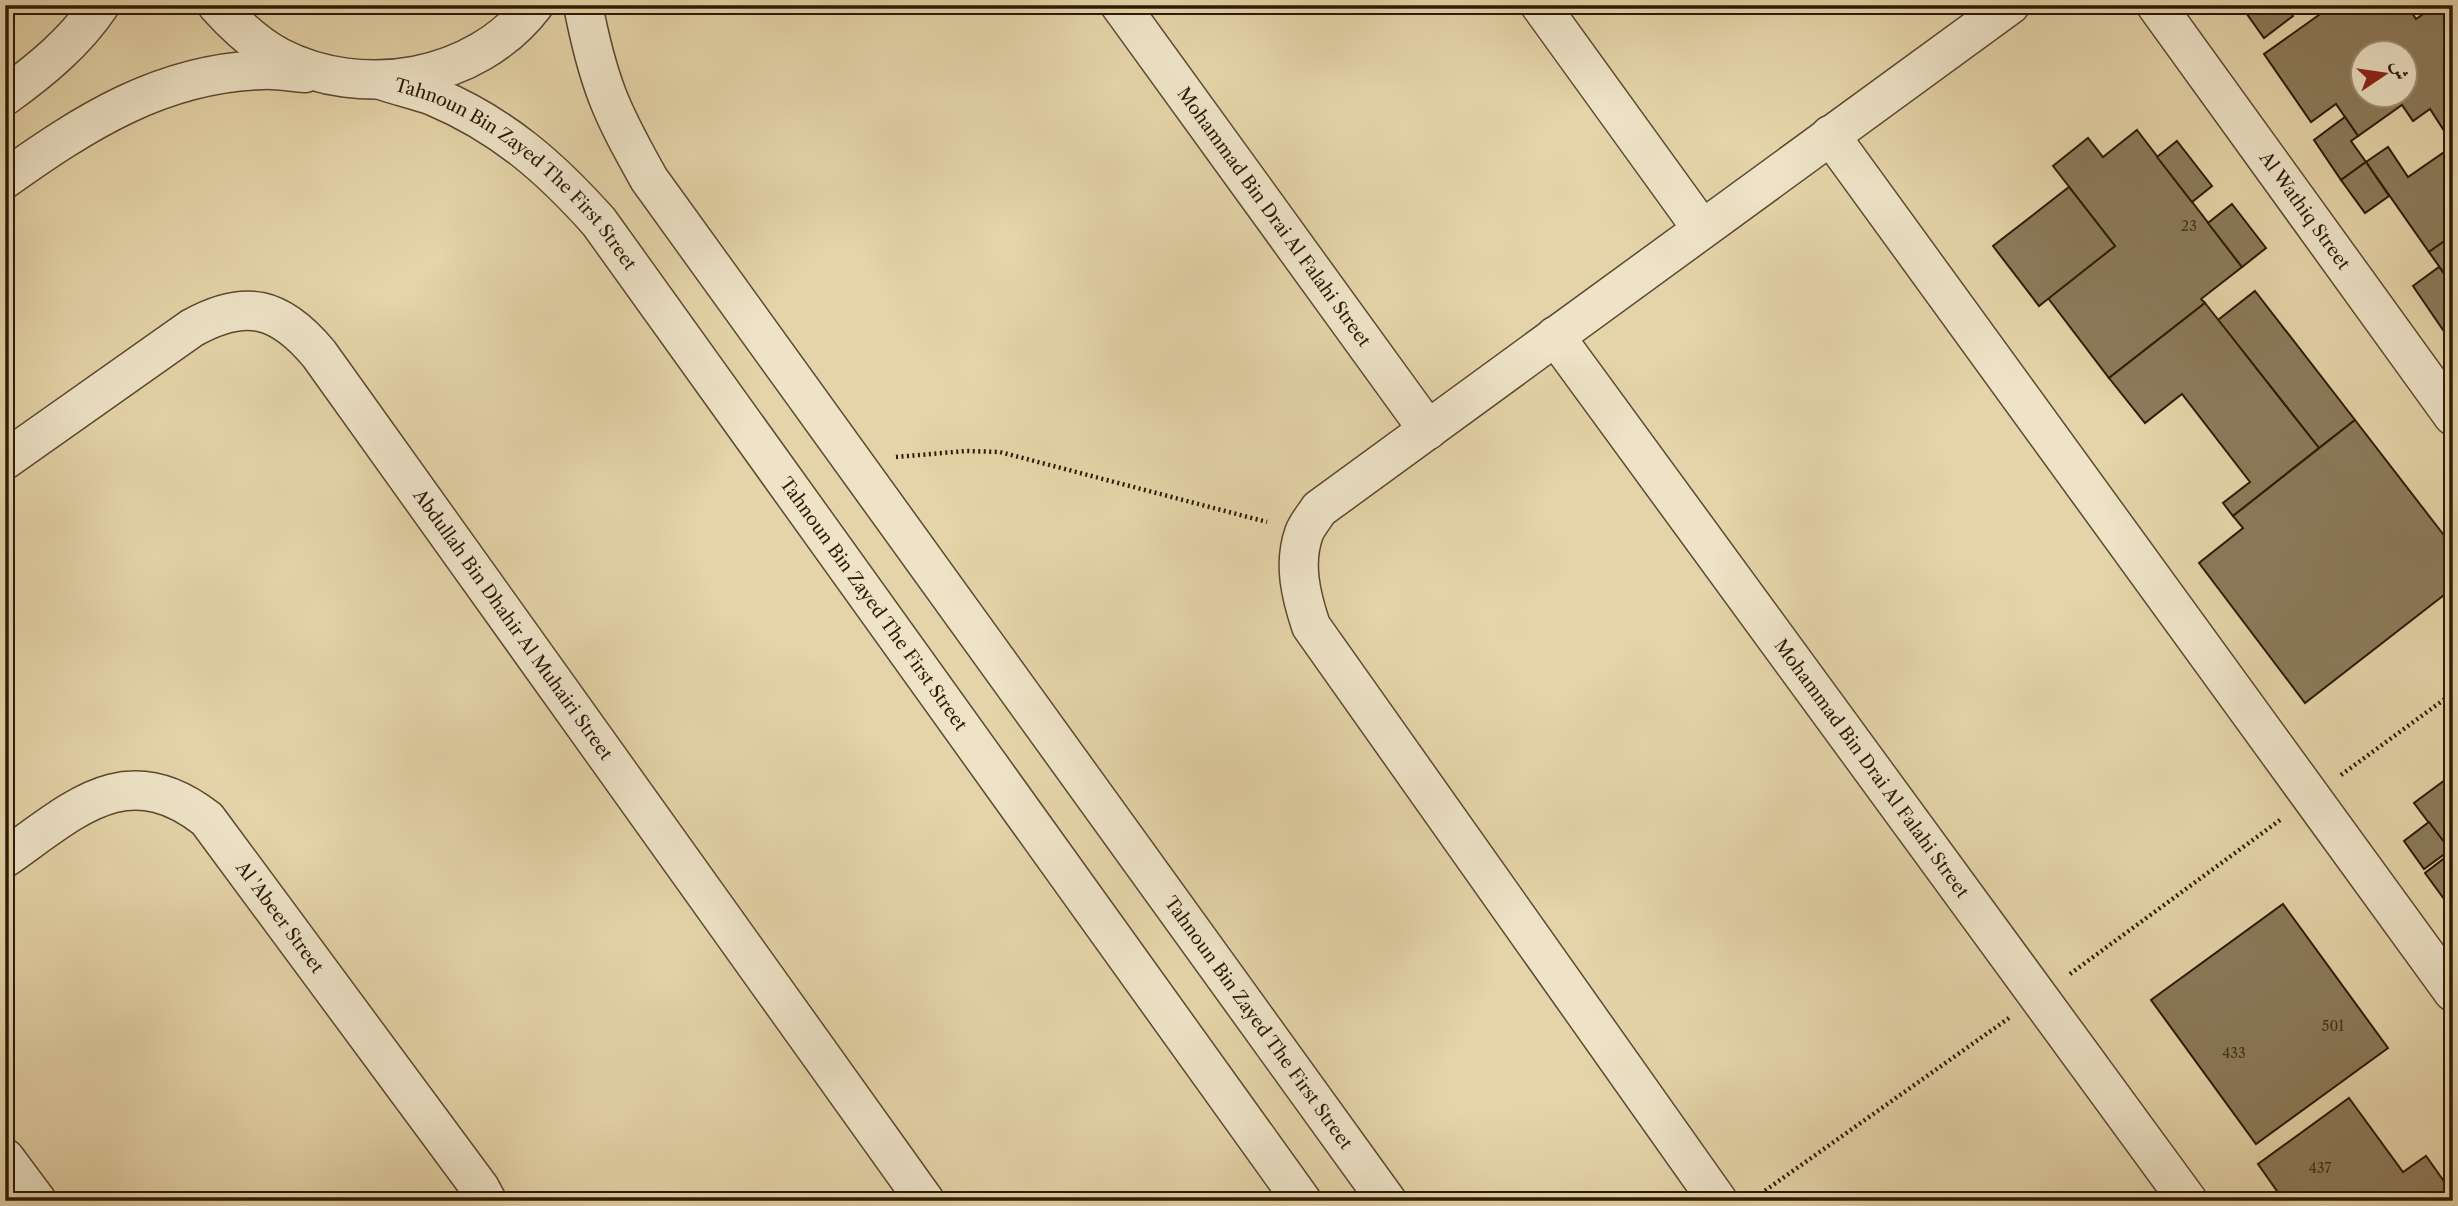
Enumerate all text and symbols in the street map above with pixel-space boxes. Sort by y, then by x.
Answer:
north arrow [2350,38,2420,108]
text: ش [2387,59,2413,82]
street label: Tahnoun Bin Zayed The First Street [392,74,641,275]
street label: Mohammad Bin Drai Al Falahi Street [1172,83,1376,352]
street label: Al Wathiq Street [2254,147,2355,275]
house number: 23 [2181,217,2197,235]
street label: Tahnoun Bin Zayed The First Street [775,473,972,736]
street label: Abdullah Bin Dhahir Al Muhairi Street [408,484,617,765]
street label: Mohammad Bin Drai Al Falahi Street [1770,635,1974,903]
street label: Al 'Abeer Street [231,856,329,978]
street label: Tahnoun Bin Zayed The First Street [1160,892,1357,1154]
house number: 501 [2322,1017,2344,1035]
house number: 433 [2222,1044,2246,1062]
house number: 437 [2309,1159,2331,1177]

